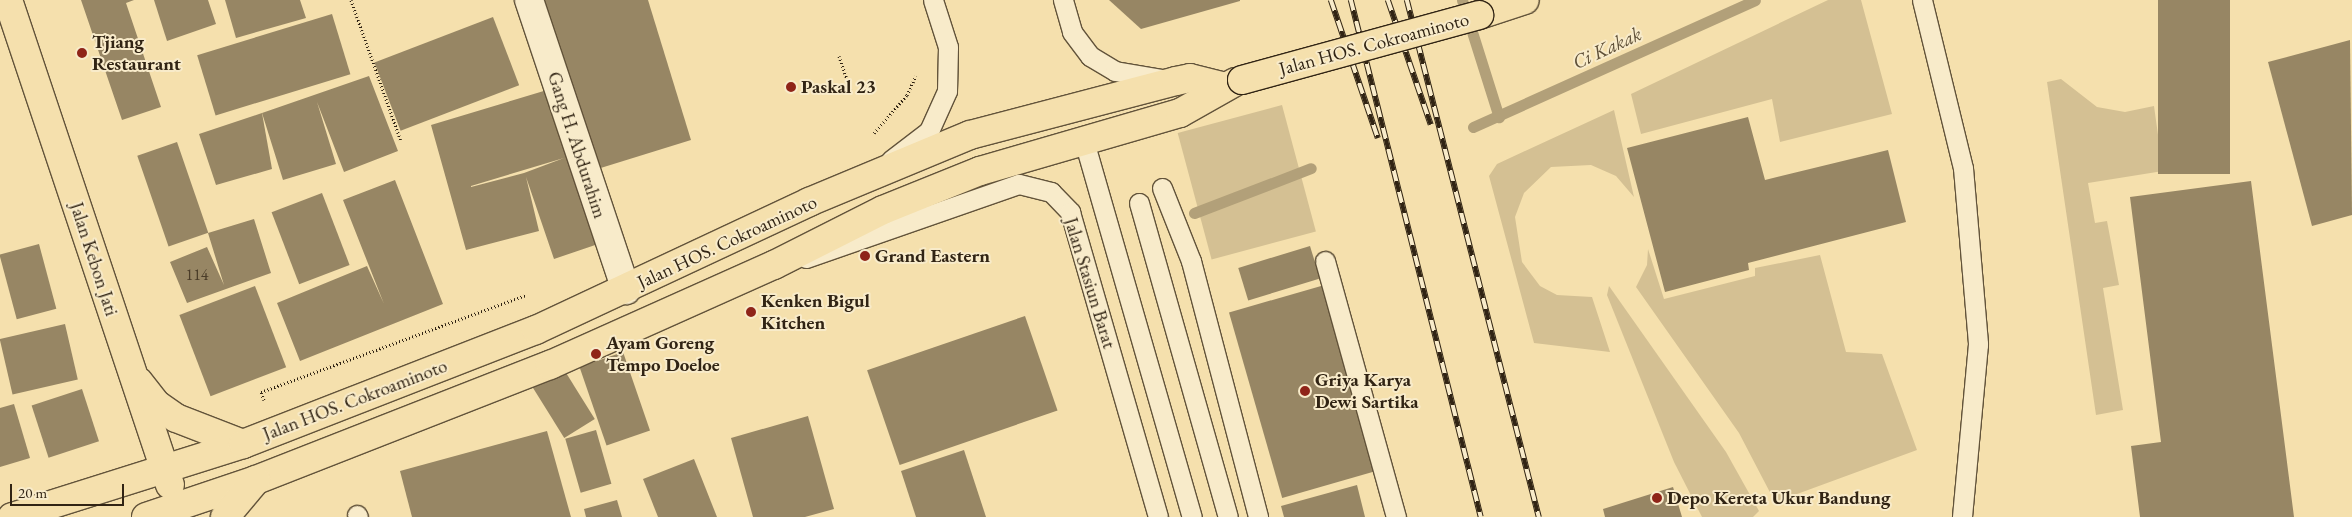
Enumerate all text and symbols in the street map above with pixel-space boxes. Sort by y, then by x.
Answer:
street label: Jalan HOS. Cokroaminoto [1277,8,1471,80]
water label: Ci Kakak [1569,22,1645,74]
place label: Tjiang Restaurant [92,31,181,75]
marker: Tjiang Restaurant [76,47,88,59]
street label: Gang H. Abdurahim [543,69,611,221]
place label: Paskal 23 [801,76,876,98]
marker: Paskal 23 [785,81,797,93]
street label: Jalan HOS. Cokroaminoto [634,190,820,294]
street label: Jalan Kebon Jati [65,199,123,319]
street label: Jalan Stasiun Barat [1059,215,1121,351]
place label: Grand Eastern [875,245,990,267]
marker: Grand Eastern [859,250,871,262]
house number: 114 [185,265,209,285]
place label: Kenken Bigul Kitchen [761,290,870,334]
marker: Kenken Bigul Kitchen [745,306,757,318]
place label: Ayam Goreng Tempo Doeloe [606,332,720,376]
marker: Ayam Goreng Tempo Doeloe [590,348,602,360]
street label: Jalan HOS. Cokroaminoto [260,354,450,446]
place label: Griya Karya Dewi Sartika [1315,369,1419,413]
marker: Griya Karya Dewi Sartika [1299,385,1311,397]
scale bar [12,474,126,506]
text: 20 m [18,483,47,502]
place label: Depo Kereta Ukur Bandung [1667,487,1890,509]
marker: Depo Kereta Ukur Bandung [1651,492,1663,504]

